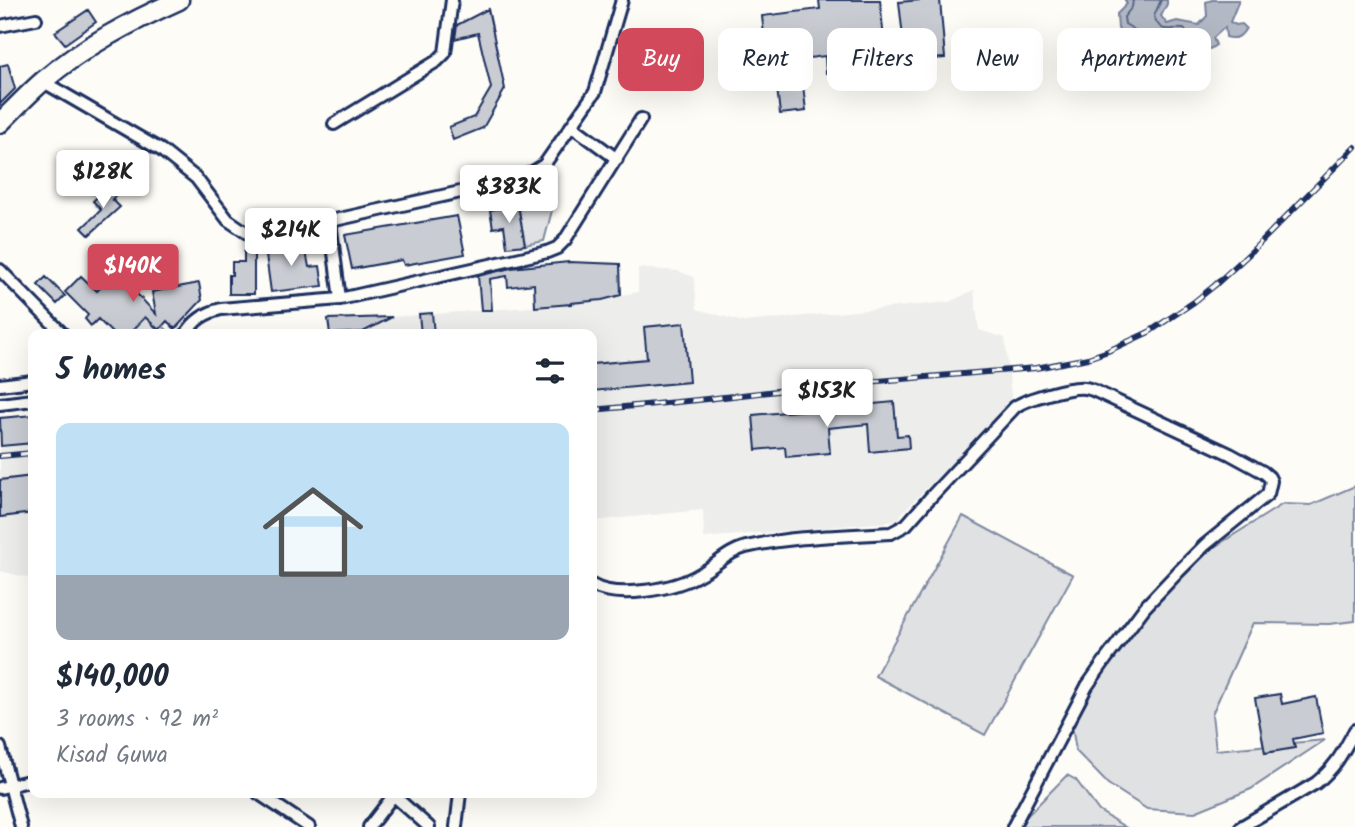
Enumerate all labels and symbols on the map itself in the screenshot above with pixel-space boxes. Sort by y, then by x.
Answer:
pin: $128K [54,150,152,210]
pin: $383K [460,166,558,225]
pin: $214K [242,208,340,268]
pin: $140K [84,244,182,304]
pin: $153K [778,370,876,429]

